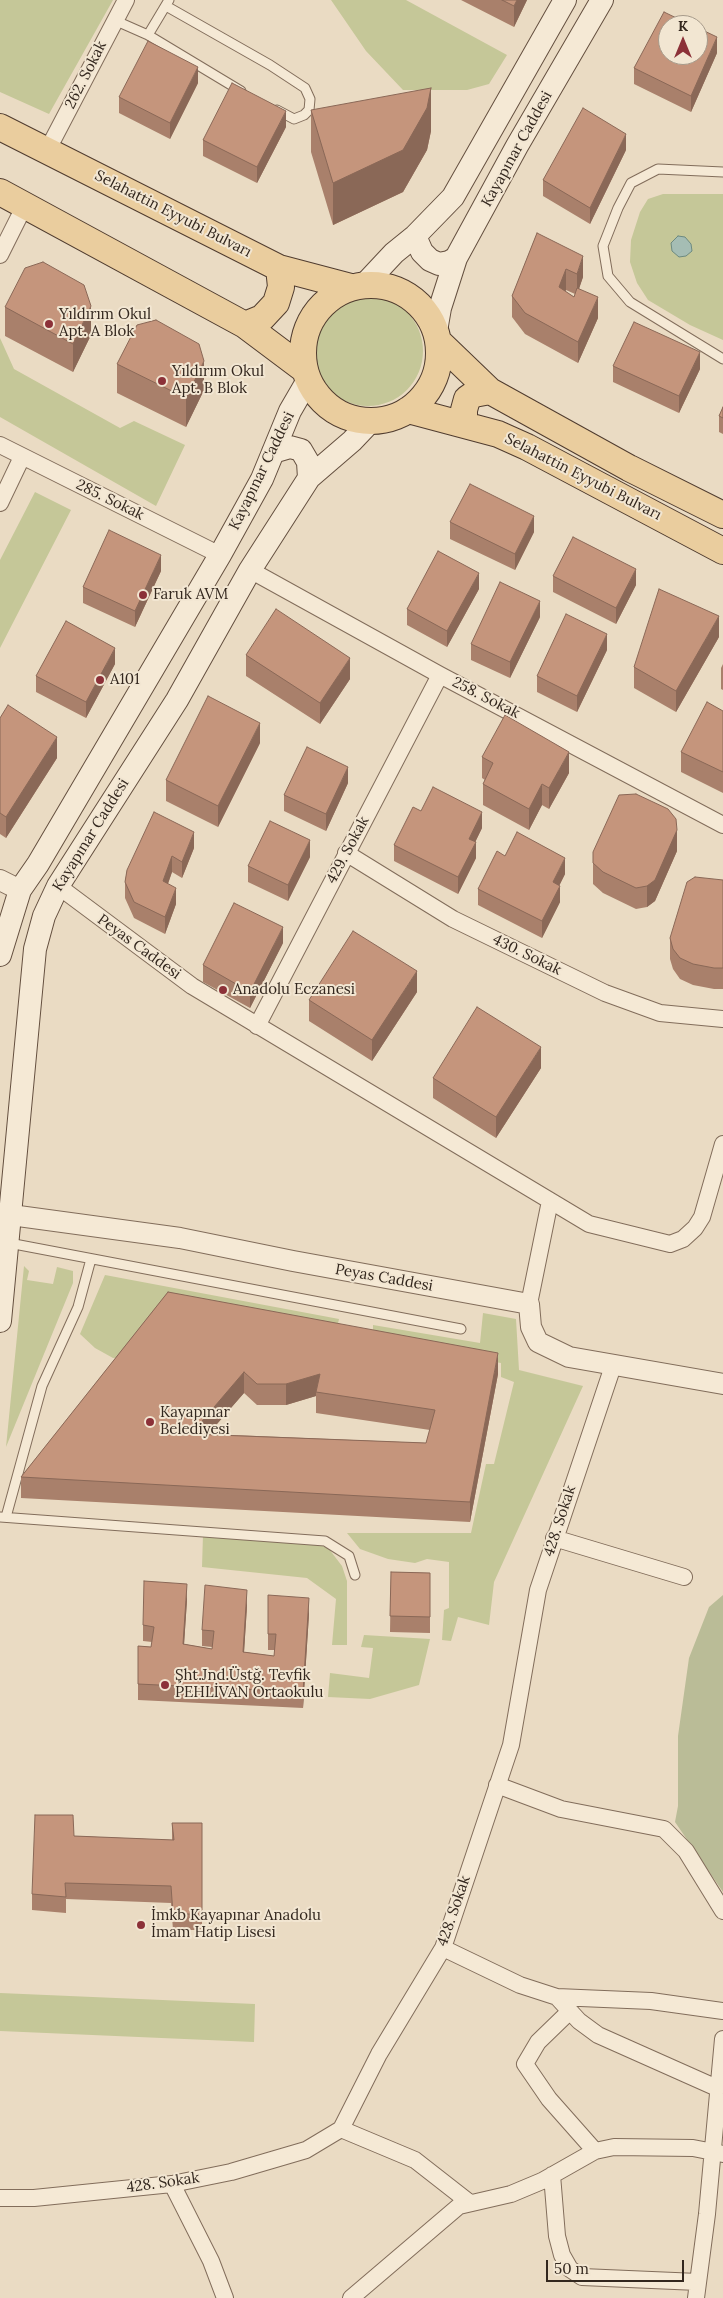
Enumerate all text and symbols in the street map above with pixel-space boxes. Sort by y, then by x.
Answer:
north arrow [658,15,708,65]
text: K [678,17,688,35]
street label: 262. Sokak [61,38,111,112]
street label: Kayapınar Caddesi [478,88,556,210]
street label: Selahattin Eyyubi Bulvarı [92,167,254,261]
place label: Yıldırım Okul Apt. A Blok [59,306,151,341]
marker: Yıldırım Okul Apt. A Blok [43,318,55,330]
place label: Yıldırım Okul Apt. B Blok [172,363,264,398]
marker: Yıldırım Okul Apt. B Blok [156,375,168,387]
street label: Kayapınar Caddesi [226,409,298,533]
street label: Selahattin Eyyubi Bulvarı [502,430,664,524]
street label: 285. Sokak [73,476,147,524]
place label: Faruk AVM [153,586,228,604]
marker: Faruk AVM [137,589,149,601]
place label: A101 [110,671,140,689]
street label: 258. Sokak [449,673,523,723]
marker: A101 [94,674,106,686]
street label: Kayapınar Caddesi [49,775,133,895]
street label: 429. Sokak [323,813,373,887]
street label: Peyas Caddesi [94,911,184,983]
street label: 430. Sokak [490,931,564,979]
place label: Anadolu Eczanesi [233,981,355,999]
marker: Anadolu Eczanesi [217,984,229,996]
street label: Peyas Caddesi [334,1261,434,1295]
place label: Kayapınar Belediyesi [160,1404,230,1439]
marker: Kayapınar Belediyesi [144,1416,156,1428]
street label: 428. Sokak [540,1483,580,1559]
place label: Şht.Jnd.Üstğ. Tevfik PEHLİVAN Ortaokulu [175,1667,324,1702]
marker: Şht.Jnd.Üstğ. Tevfik PEHLİVAN Ortaokulu [159,1679,171,1691]
street label: 428. Sokak [434,1873,474,1949]
place label: İmkb Kayapınar Anadolu İmam Hatip Lisesi [151,1907,321,1942]
marker: İmkb Kayapınar Anadolu İmam Hatip Lisesi [135,1919,147,1931]
street label: 428. Sokak [125,2169,201,2197]
scale bar [548,2250,686,2282]
text: 50 m [554,2259,589,2278]

